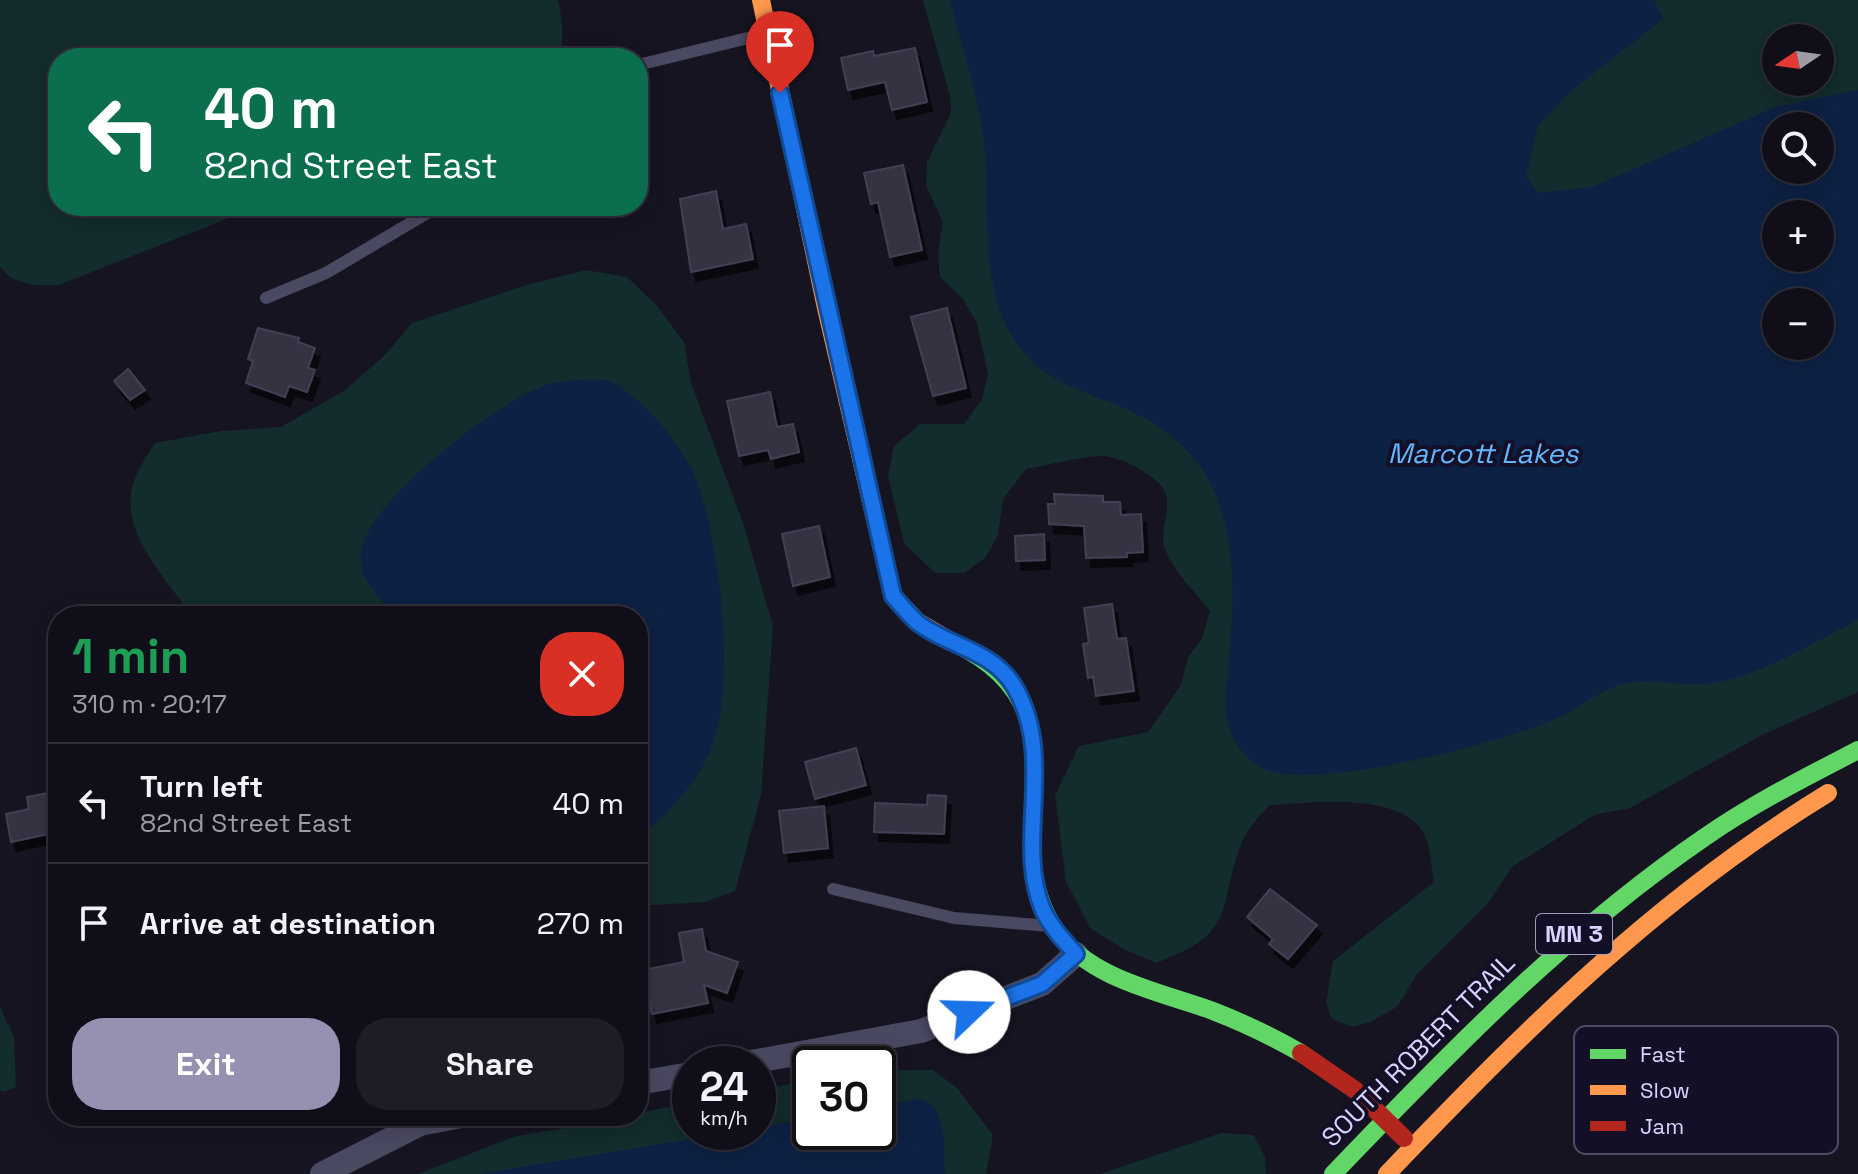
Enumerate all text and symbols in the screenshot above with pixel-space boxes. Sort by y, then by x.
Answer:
pin [746,11,814,93]
icon: arrive [758,23,802,67]
north arrow [1762,24,1834,96]
map controls [1762,24,1834,360]
text: 40 m [204,73,338,144]
icon: left [72,80,176,184]
button: search [1762,112,1834,184]
text: 82nd Street East [204,143,498,189]
button: + [1762,200,1834,272]
button: − [1762,288,1834,360]
water label: Marcott Lakes [1388,435,1580,471]
text: 1 min [72,626,189,687]
button: close [540,632,624,716]
text: 310 m · 20:17 [72,687,227,721]
text: Turn left [140,767,263,806]
icon: left [72,781,116,825]
text: 40 m [553,784,624,823]
text: 82nd Street East [140,806,352,840]
icon: arrive [72,901,116,945]
text: Arrive at destination [140,904,436,943]
text: 270 m [537,904,624,943]
road number: MN 3 [1536,914,1612,954]
street label: SOUTH ROBERT TRAIL [1314,946,1522,1154]
position arrow [927,970,1011,1054]
button: Exit [72,1018,340,1110]
button: Share [356,1018,624,1110]
legend [1574,1026,1838,1154]
text: Fast [1640,1040,1686,1068]
speed limit sign: 30 [792,1046,896,1150]
text: 24 [700,1062,748,1113]
text: Slow [1640,1076,1690,1104]
text: km/h [700,1105,748,1131]
text: Jam [1640,1112,1684,1140]

